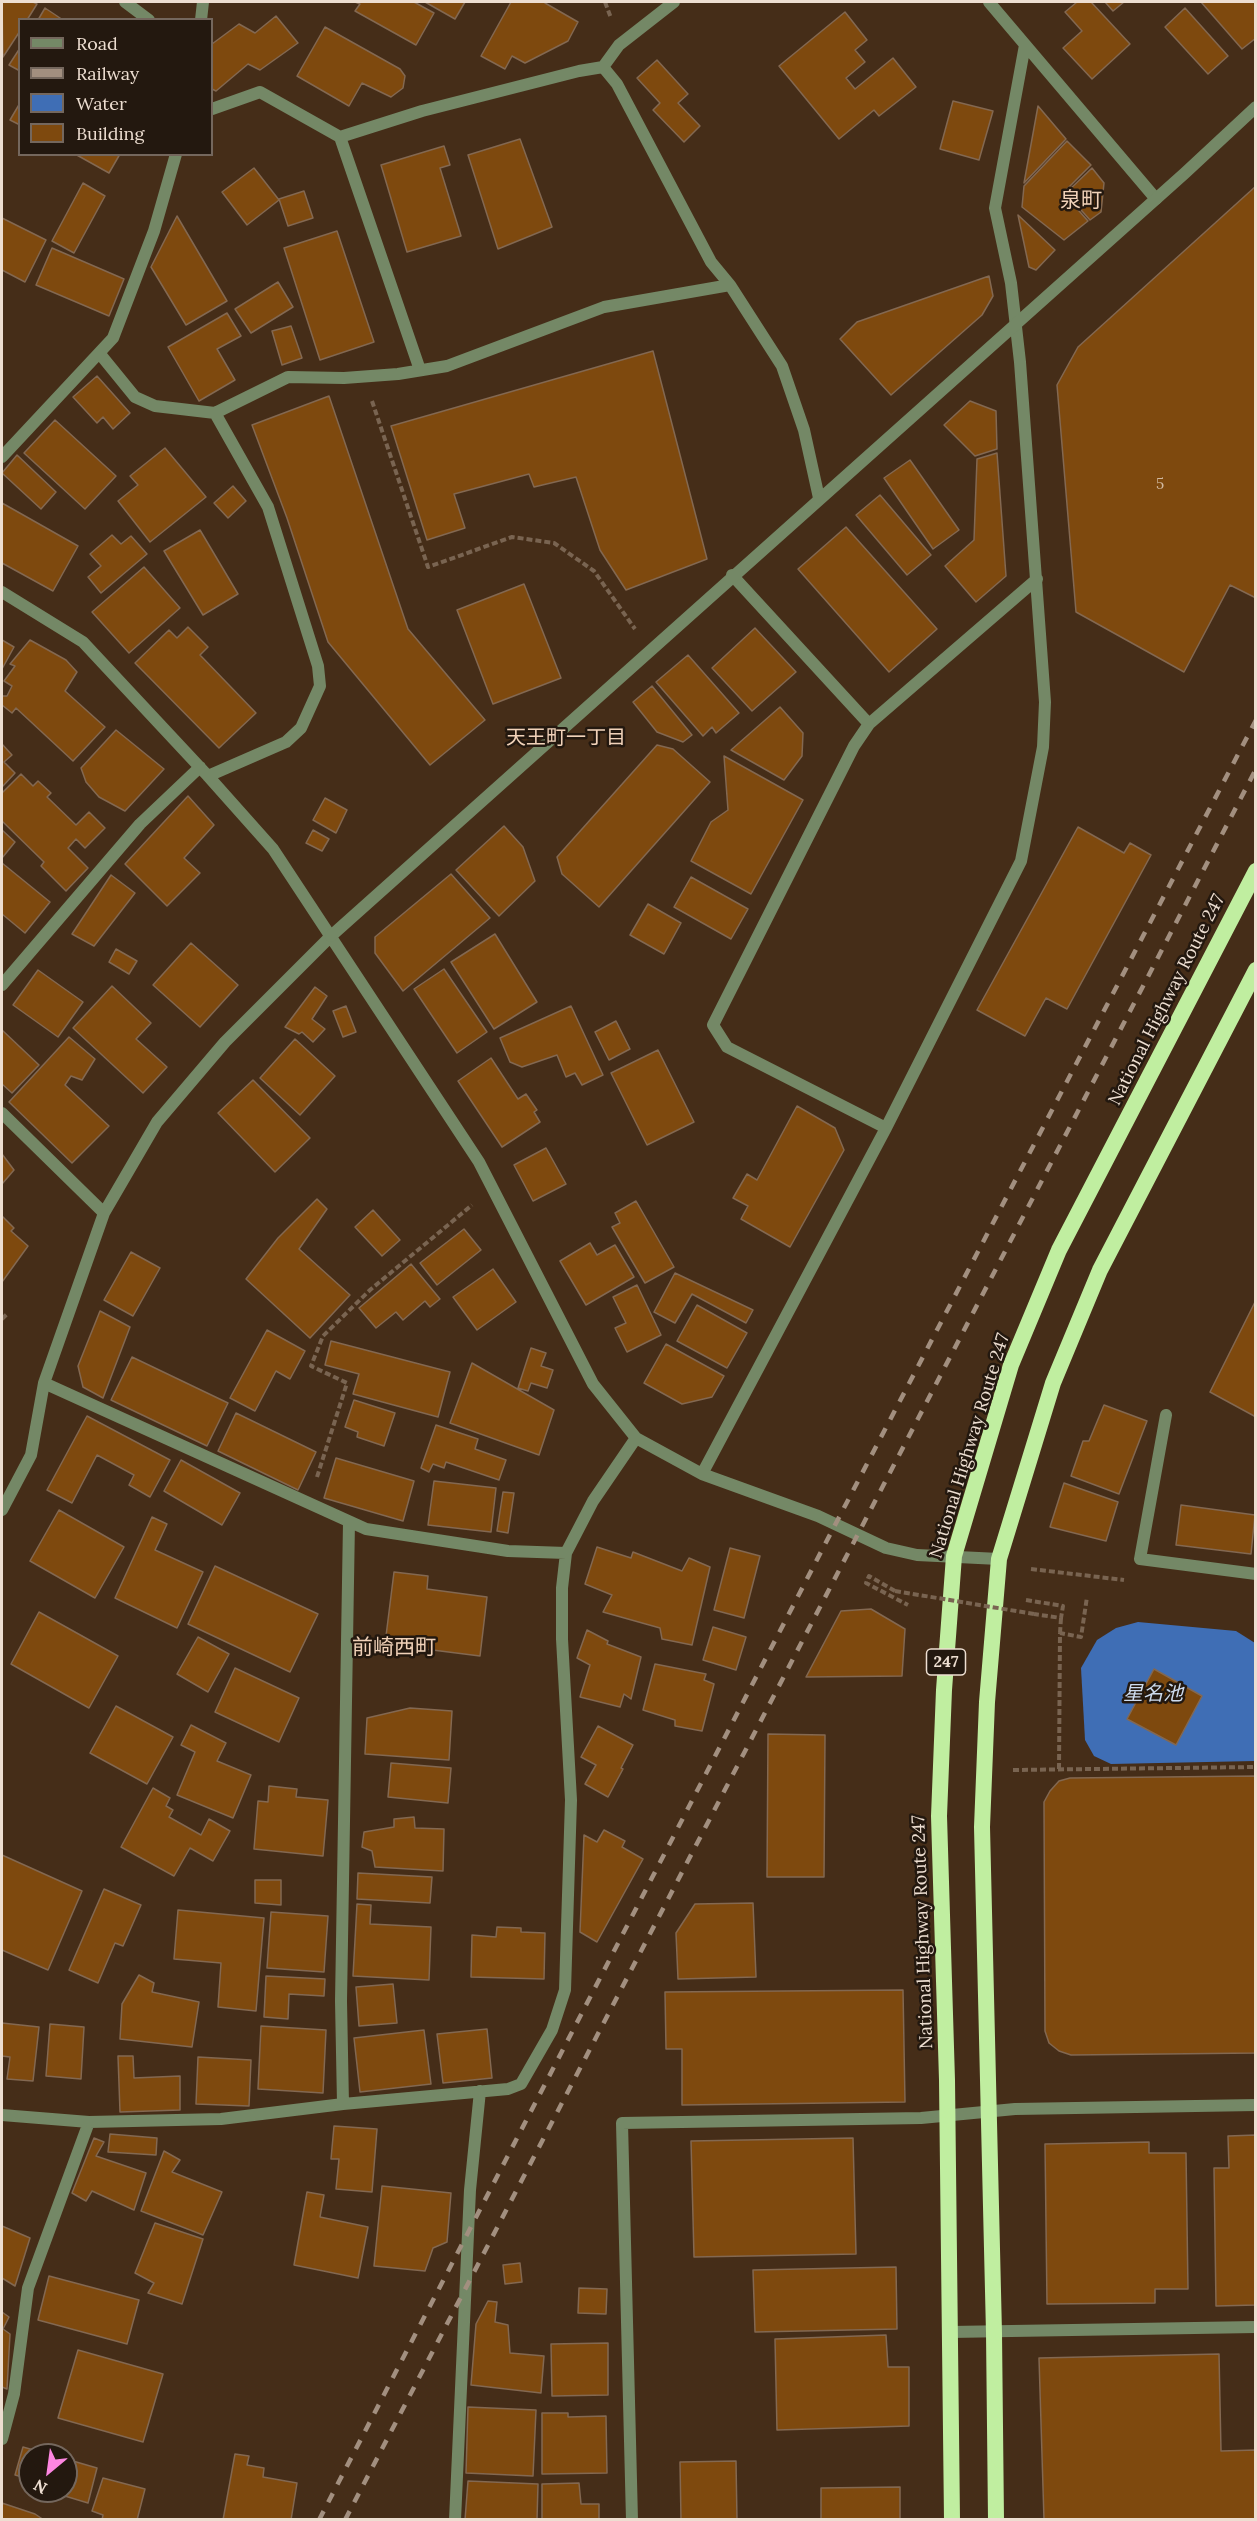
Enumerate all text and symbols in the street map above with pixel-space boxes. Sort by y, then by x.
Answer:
legend [18,18,213,156]
text: Road [76,32,118,55]
text: Railway [76,62,139,85]
text: Water [76,92,127,115]
text: Building [76,122,144,145]
district label: 泉町 [1060,188,1102,214]
house number: 5 [1156,476,1164,494]
district label: 天王町一丁目 [506,726,626,750]
street label: National Highway Route 247 [1104,891,1230,1109]
street label: National Highway Route 247 [925,1331,1015,1561]
district label: 前崎西町 [352,1635,436,1661]
road number: 247 [926,1649,966,1675]
water label: 星名池 [1123,1682,1183,1706]
street label: National Highway Route 247 [908,1815,938,2049]
north arrow [18,2443,78,2503]
text: N [30,2475,51,2499]

